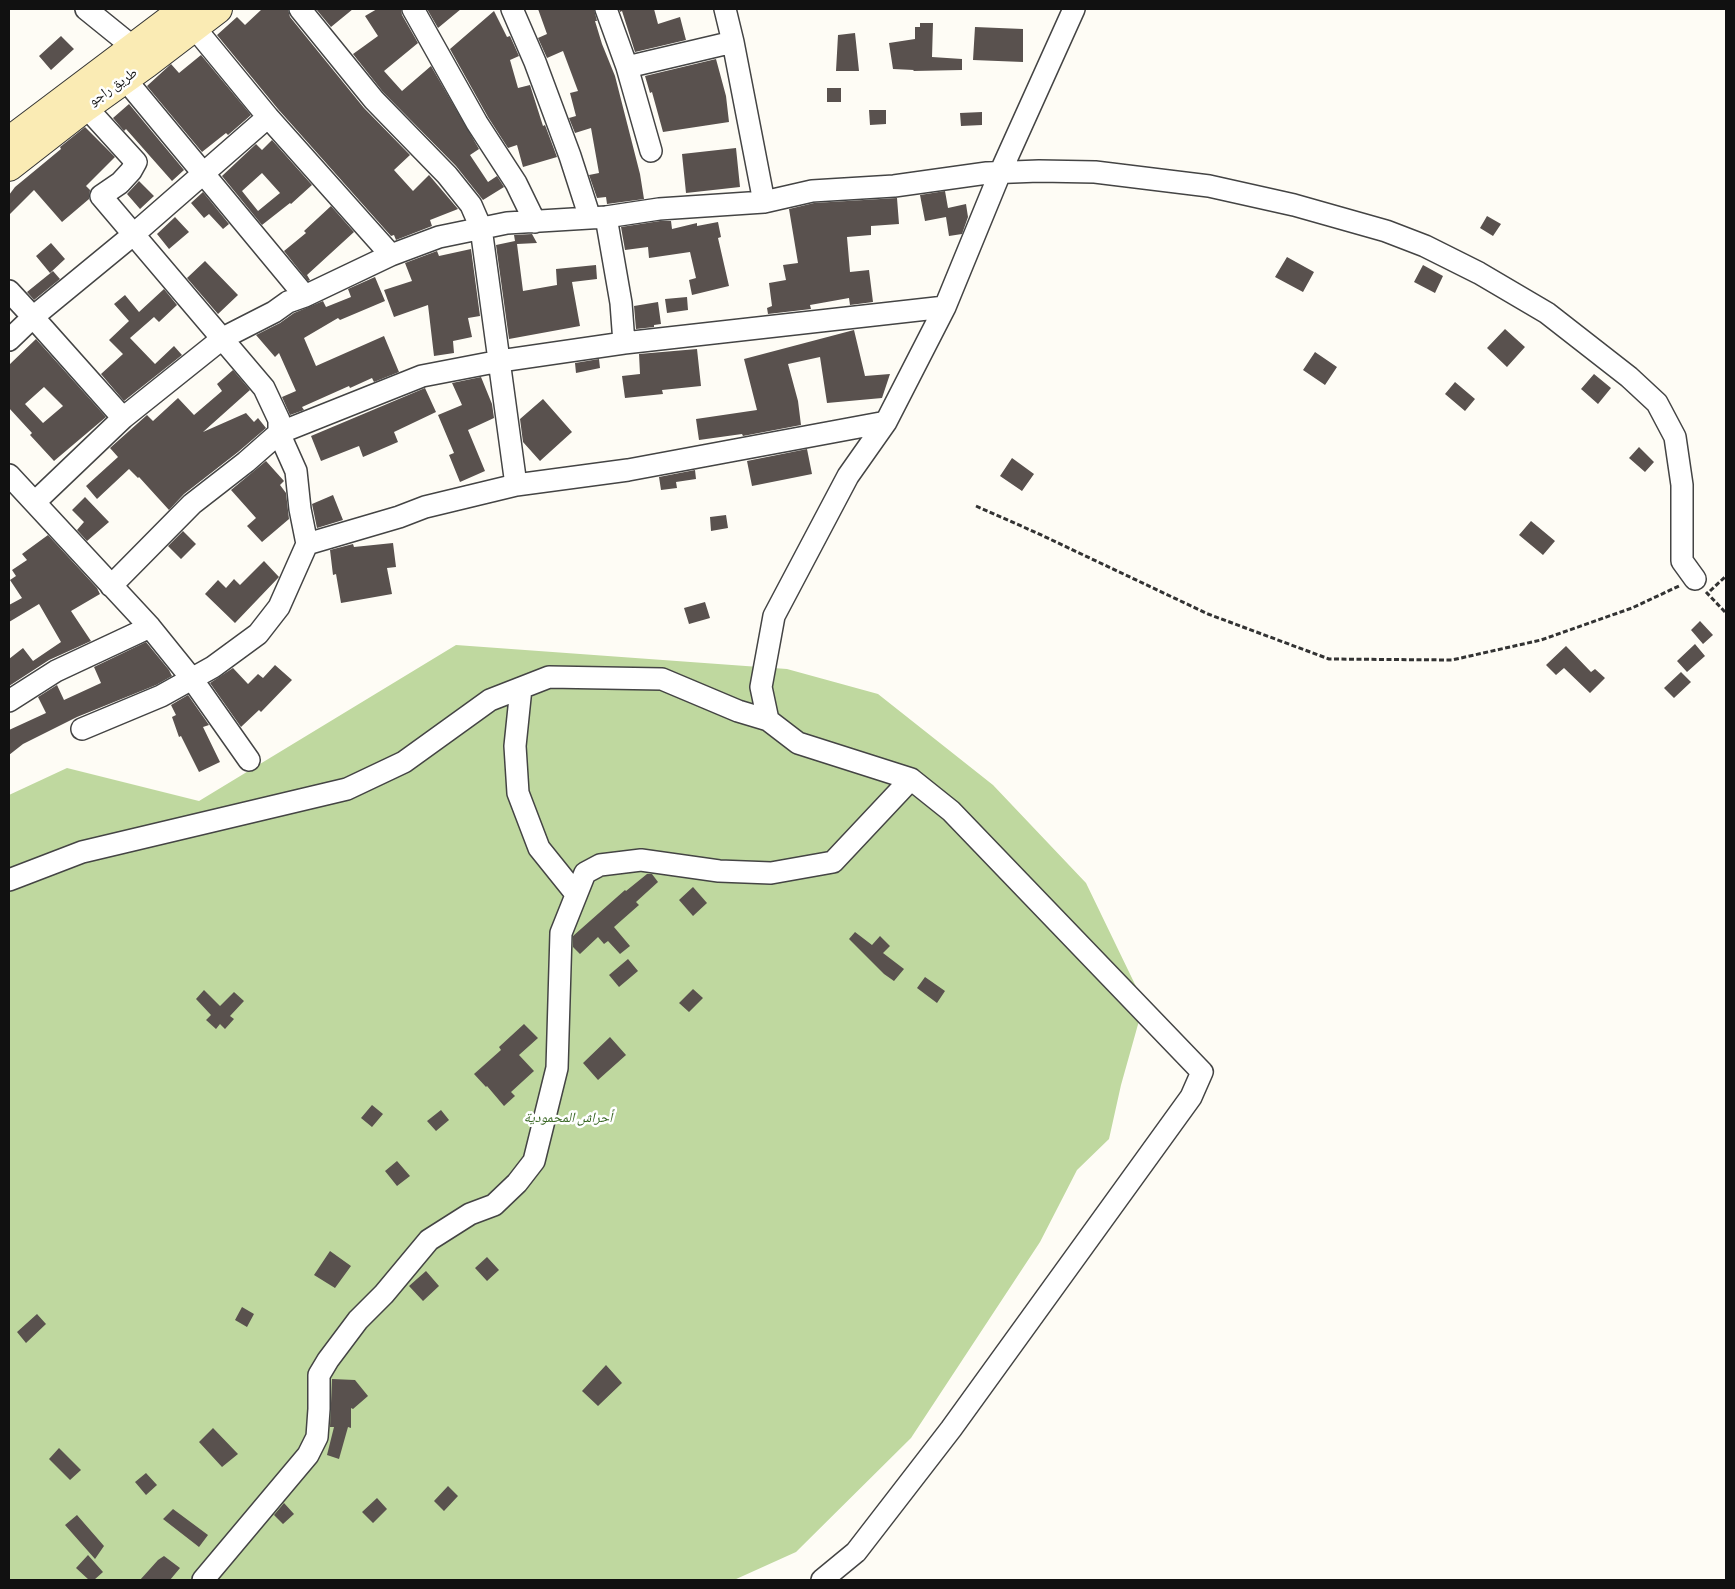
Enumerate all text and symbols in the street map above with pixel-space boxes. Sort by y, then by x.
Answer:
street label: طريق راجو [85,64,141,110]
park label: أحراش المحمودية [524,1110,612,1126]

